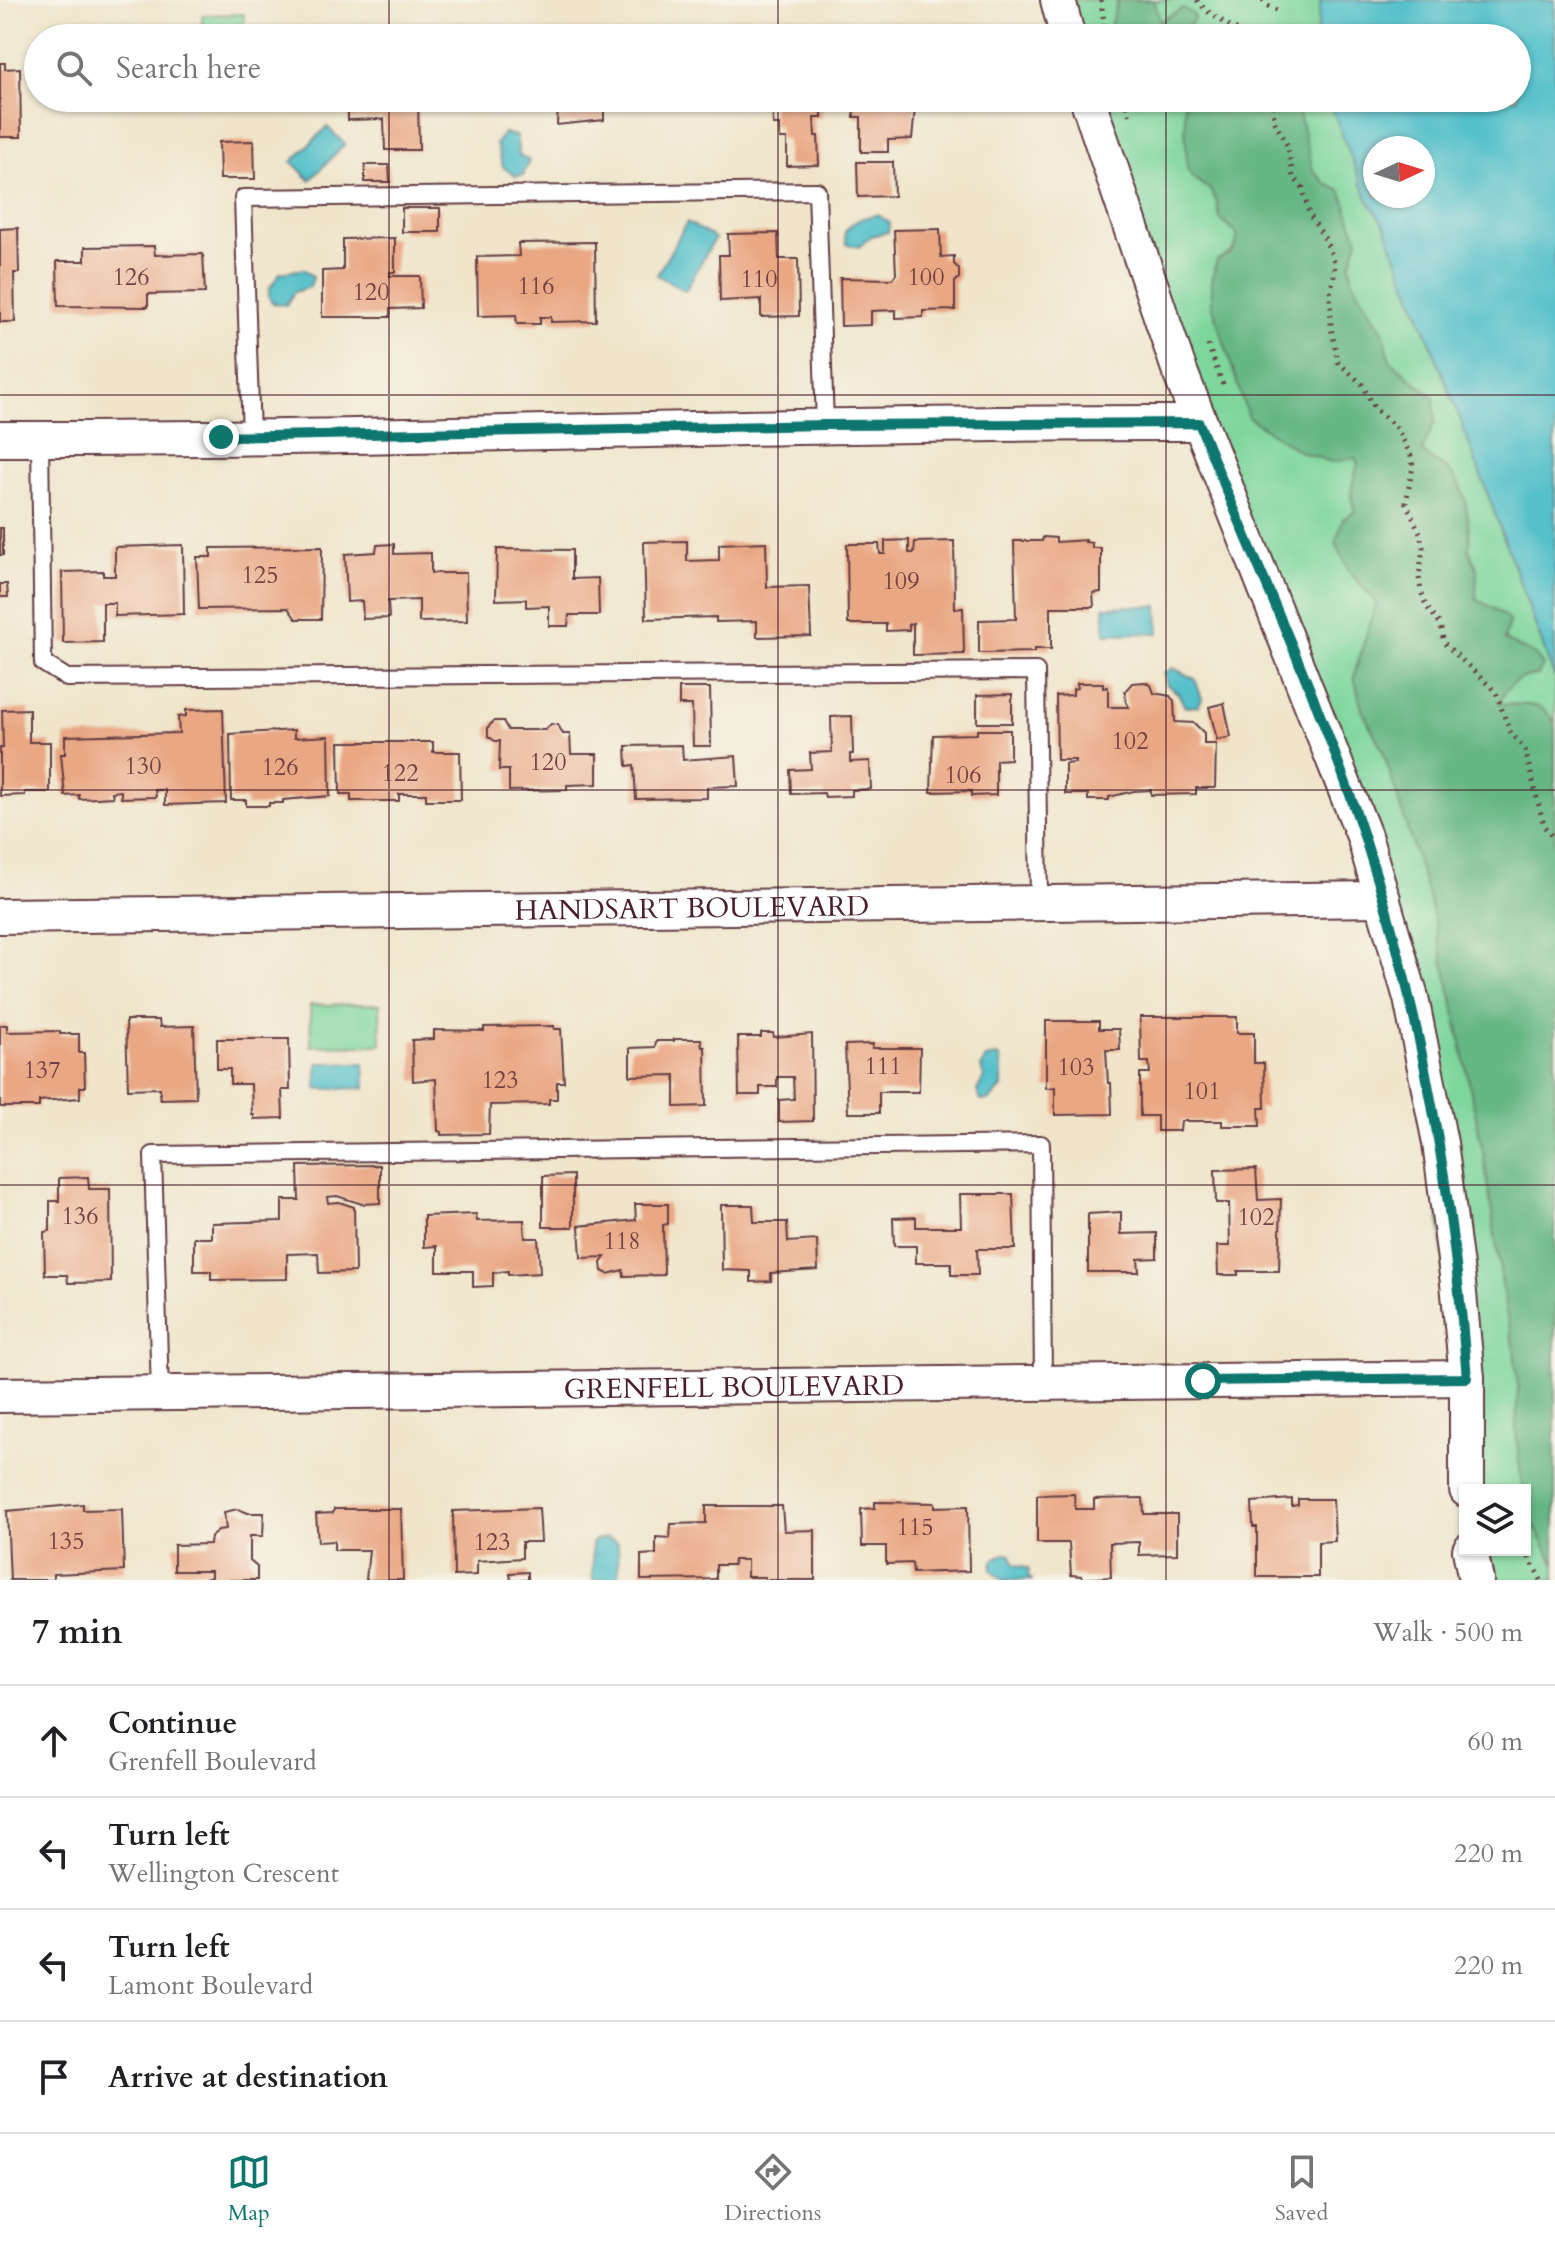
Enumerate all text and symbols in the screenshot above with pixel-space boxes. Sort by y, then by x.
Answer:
search box [24,24,1531,112]
icon: search [52,46,96,90]
text: Search here [116,48,261,89]
north arrow [1363,136,1435,208]
house number: 126 [113,261,149,294]
house number: 100 [908,261,944,294]
house number: 110 [741,263,777,296]
house number: 116 [518,270,554,303]
house number: 120 [353,276,389,309]
route end [203,419,239,455]
house number: 125 [242,559,278,592]
house number: 109 [883,565,919,598]
house number: 102 [1112,725,1148,758]
house number: 120 [530,746,566,779]
house number: 130 [125,750,161,783]
house number: 126 [262,751,298,784]
house number: 122 [382,757,418,790]
house number: 106 [945,759,981,792]
street label: HANDSART BOULEVARD [515,887,869,930]
house number: 111 [865,1050,901,1083]
house number: 103 [1058,1051,1094,1084]
house number: 137 [24,1054,60,1087]
house number: 123 [482,1064,518,1097]
house number: 101 [1184,1075,1220,1108]
house number: 136 [62,1200,98,1233]
house number: 102 [1238,1201,1274,1234]
house number: 118 [604,1225,640,1258]
route start [1185,1363,1221,1399]
street label: GRENFELL BOULEVARD [564,1367,904,1408]
map controls [1459,1484,1531,1556]
button: layers [1459,1484,1531,1556]
house number: 115 [897,1511,933,1544]
house number: 135 [48,1525,84,1558]
house number: 123 [474,1526,510,1559]
text: 7 min [32,1609,123,1655]
text: Walk · 500 m [1373,1615,1523,1650]
text: Continue [108,1703,237,1744]
icon: ahead [32,1719,76,1763]
text: 60 m [1467,1724,1523,1759]
text: Grenfell Boulevard [108,1744,317,1779]
text: Turn left [108,1815,230,1856]
icon: left [32,1831,76,1875]
text: 220 m [1454,1836,1523,1871]
text: Wellington Crescent [108,1856,339,1891]
text: Turn left [108,1927,230,1968]
icon: left [32,1943,76,1987]
text: 220 m [1454,1948,1523,1983]
text: Lamont Boulevard [108,1968,313,2003]
icon: arrive [32,2055,76,2099]
text: Arrive at destination [108,2057,388,2098]
tab: Map [227,2150,271,2228]
tab: Directions [724,2150,821,2228]
tab: Saved [1275,2150,1328,2228]

